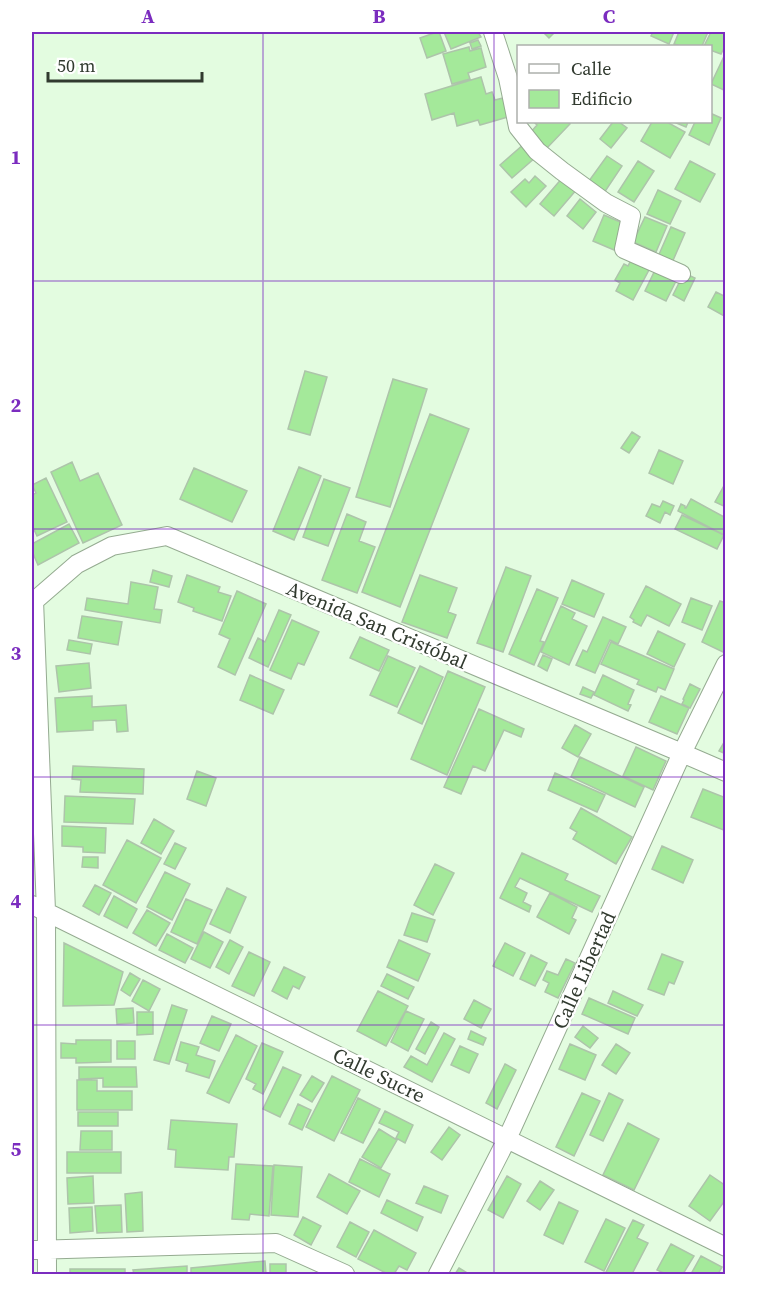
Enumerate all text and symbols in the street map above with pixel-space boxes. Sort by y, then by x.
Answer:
text: A [141,2,155,30]
text: B [372,2,386,30]
text: C [603,2,615,30]
scale bar [48,45,202,83]
legend [517,45,712,123]
text: 50 m [57,53,95,78]
text: Calle [571,56,611,81]
text: Edificio [571,86,632,111]
text: 1 [11,143,21,171]
text: 2 [11,391,22,419]
street label: Avenida San Cristóbal [282,574,472,676]
text: 3 [11,639,22,667]
text: 4 [11,887,22,915]
street label: Calle Libertad [546,906,623,1033]
street label: Calle Sucre [328,1041,430,1109]
text: 5 [11,1135,22,1163]

